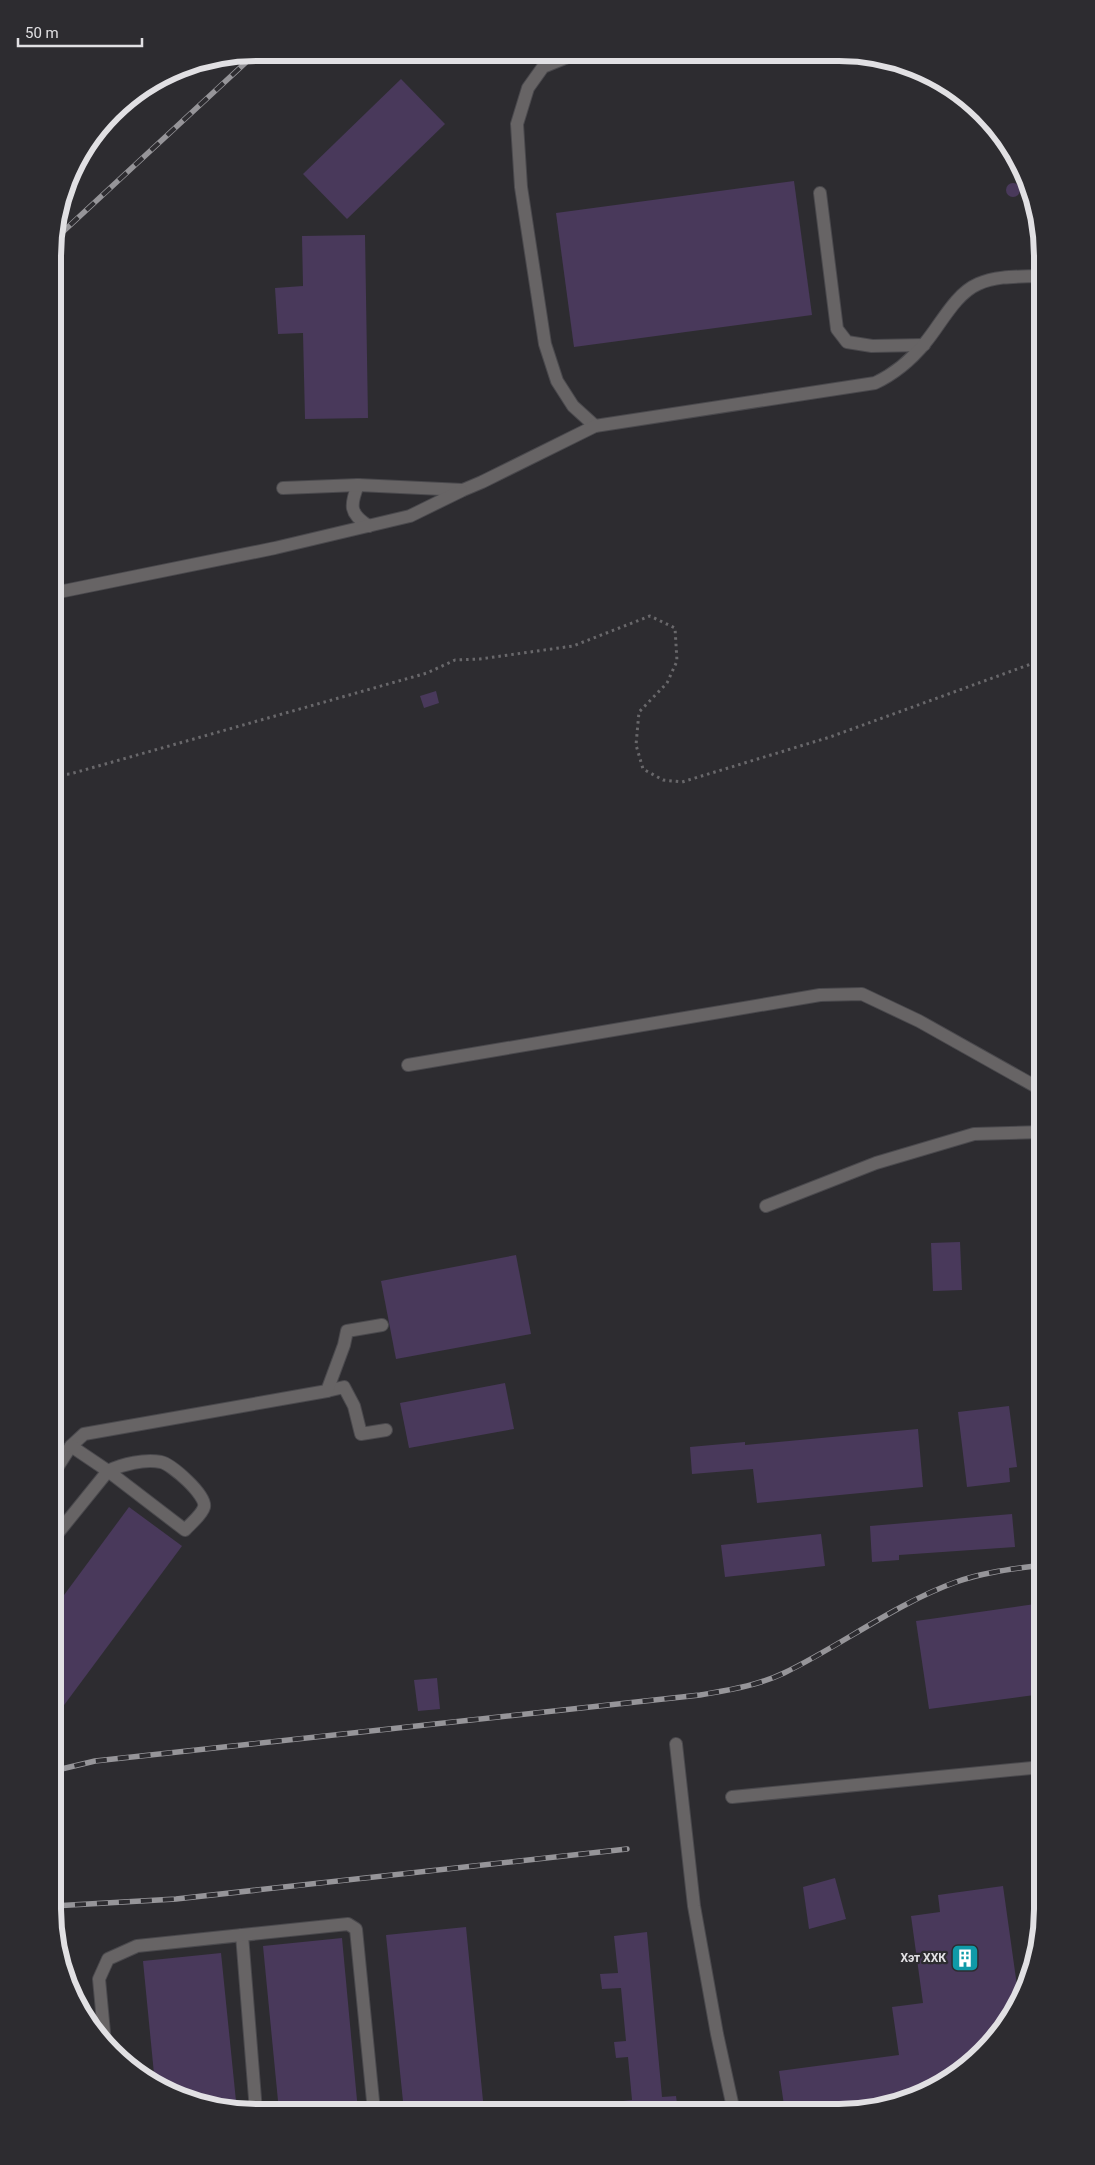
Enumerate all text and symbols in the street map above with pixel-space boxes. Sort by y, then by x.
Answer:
scale bar [18,15,141,47]
text: 50 m [25,24,59,42]
building icon: Хэт ХХК [950,1943,980,1973]
place label: Хэт ХХК [900,1951,946,1965]

